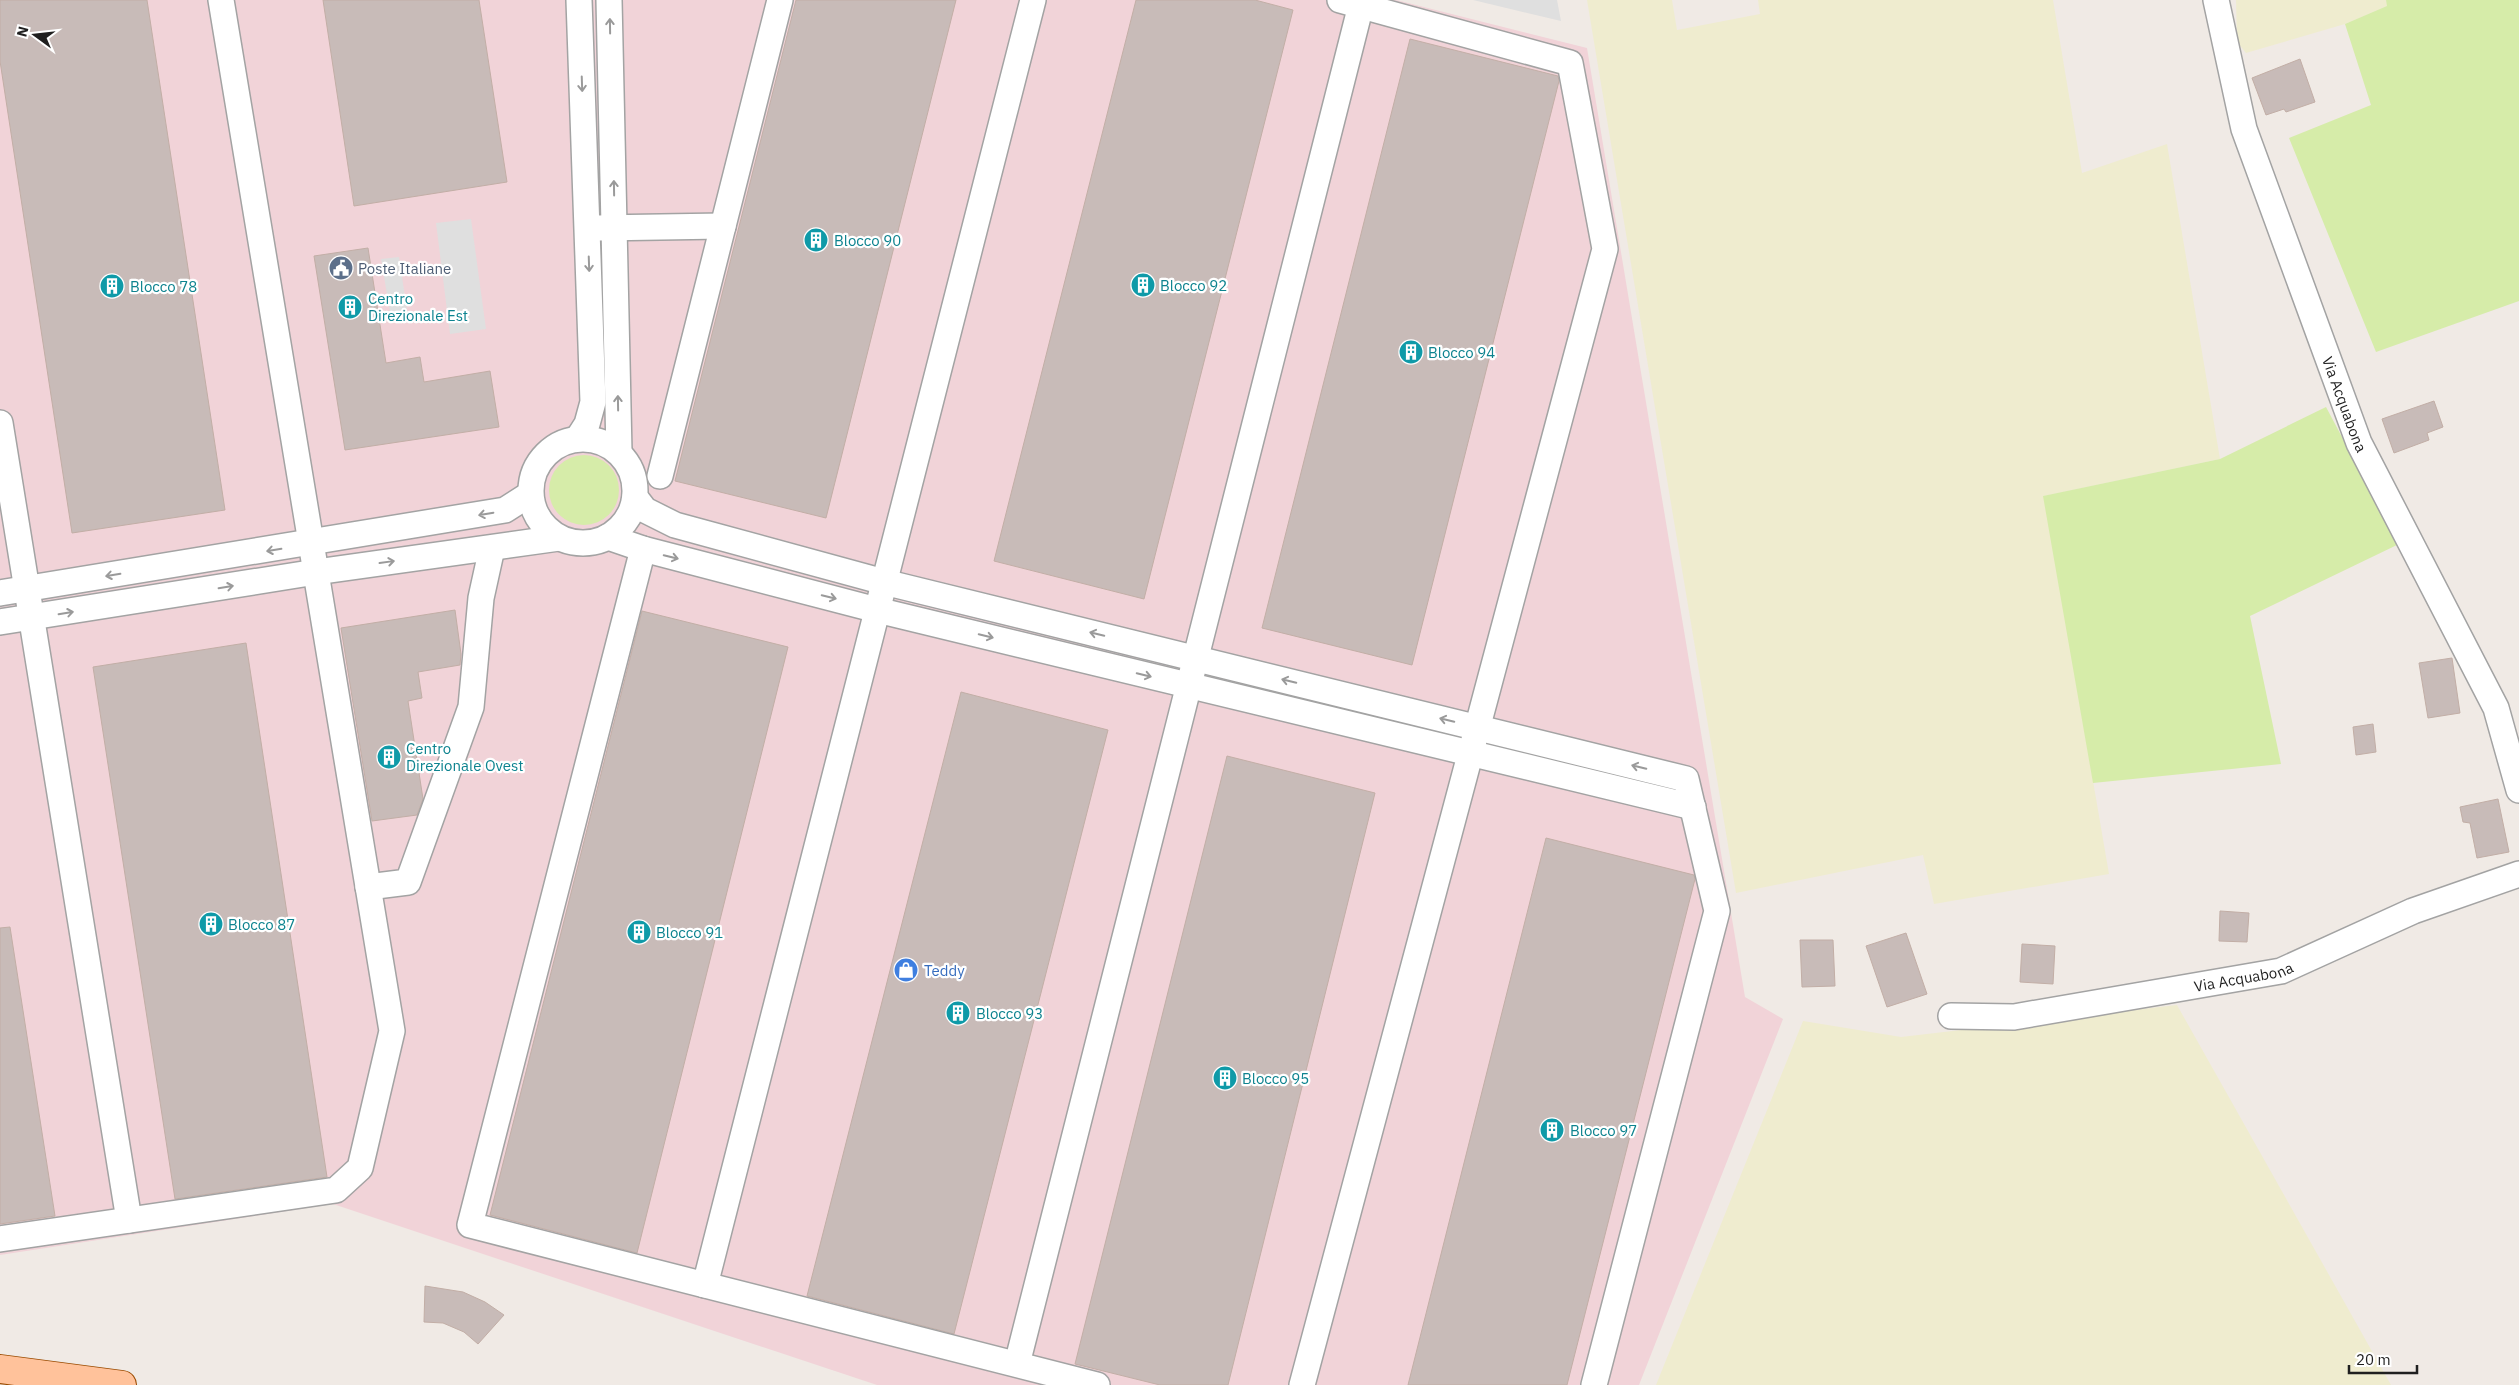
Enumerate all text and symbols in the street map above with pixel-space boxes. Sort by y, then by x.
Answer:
north arrow [10,10,60,60]
one-way arrow [605,18,615,34]
text: N [12,24,32,39]
one-way arrow [578,75,587,91]
one-way arrow [609,181,619,197]
building icon: Blocco 90 [803,227,829,253]
place label: Blocco 90 [834,231,901,250]
public building icon: Poste Italiane [328,255,354,281]
one-way arrow [584,255,594,271]
place label: Poste Italiane [358,259,451,278]
building icon: Blocco 92 [1130,272,1156,298]
building icon: Blocco 78 [99,273,125,299]
place label: Blocco 92 [1160,276,1227,295]
place label: Blocco 78 [130,277,197,296]
place label: Centro Direzionale Est [368,289,468,325]
building icon: Centro Direzionale Est [337,294,363,320]
building icon: Blocco 94 [1398,339,1424,365]
place label: Blocco 94 [1428,343,1495,362]
street label: Via Acquabona [2319,354,2371,455]
one-way arrow [613,396,623,412]
one-way arrow [478,509,494,519]
one-way arrow [266,545,282,555]
one-way arrow [663,552,679,562]
one-way arrow [378,557,394,567]
one-way arrow [106,570,122,580]
one-way arrow [218,581,234,591]
one-way arrow [820,593,836,602]
one-way arrow [57,607,73,617]
one-way arrow [1090,629,1106,638]
one-way arrow [978,632,994,641]
one-way arrow [1136,671,1152,680]
one-way arrow [1282,676,1298,685]
one-way arrow [1440,715,1456,724]
place label: Centro Direzionale Ovest [406,739,523,775]
building icon: Centro Direzionale Ovest [376,744,402,770]
one-way arrow [1631,762,1647,771]
building icon: Blocco 87 [198,911,224,937]
place label: Blocco 87 [228,915,295,934]
building icon: Blocco 91 [626,919,652,945]
place label: Blocco 91 [656,923,723,942]
shop icon: Teddy [893,957,919,983]
street label: Via Acquabona [2192,957,2296,995]
place label: Teddy [924,961,965,980]
building icon: Blocco 93 [945,1000,971,1026]
place label: Blocco 93 [976,1004,1043,1023]
building icon: Blocco 95 [1212,1065,1238,1091]
place label: Blocco 95 [1242,1069,1309,1088]
building icon: Blocco 97 [1539,1117,1565,1143]
place label: Blocco 97 [1570,1121,1637,1140]
scale bar [2349,1342,2416,1374]
text: 20 m [2356,1350,2391,1369]

